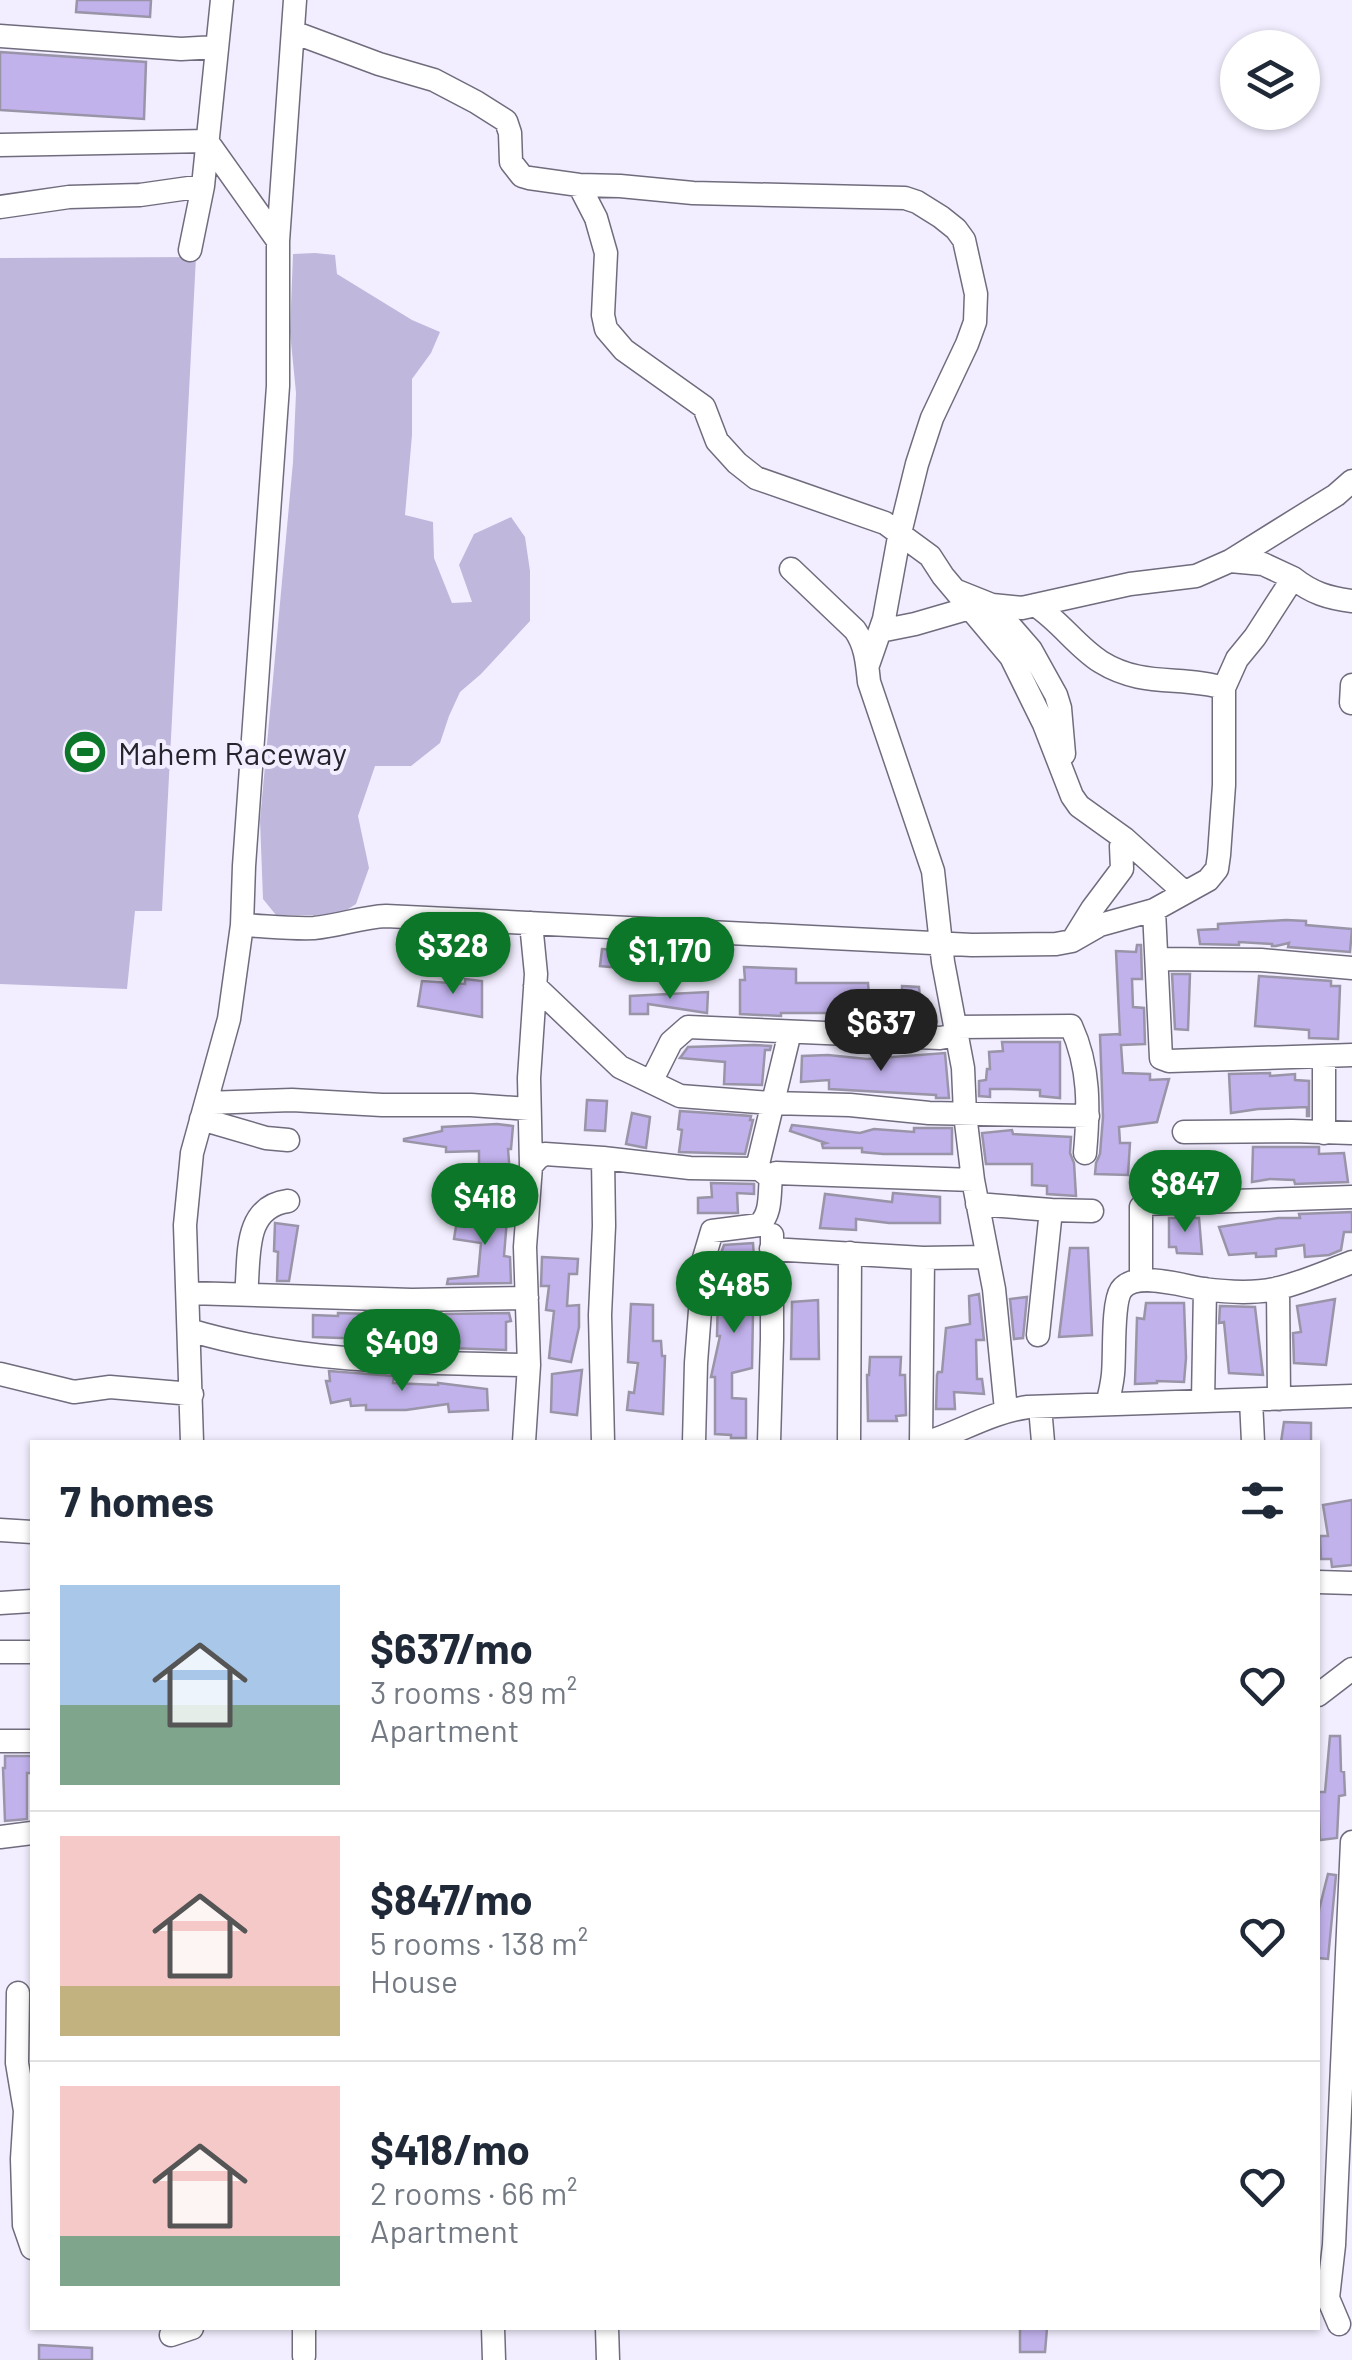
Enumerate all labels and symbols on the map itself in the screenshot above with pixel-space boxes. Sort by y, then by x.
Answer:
sports icon: Mahem Raceway [62,729,108,775]
place label: Mahem Raceway [118,733,347,771]
pin: $328 [394,912,512,997]
pin: $1,170 [589,917,751,1002]
pin: $637 [822,989,940,1074]
pin: $847 [1126,1150,1244,1235]
pin: $418 [426,1163,544,1248]
pin: $485 [675,1251,793,1336]
pin: $409 [343,1309,461,1394]

